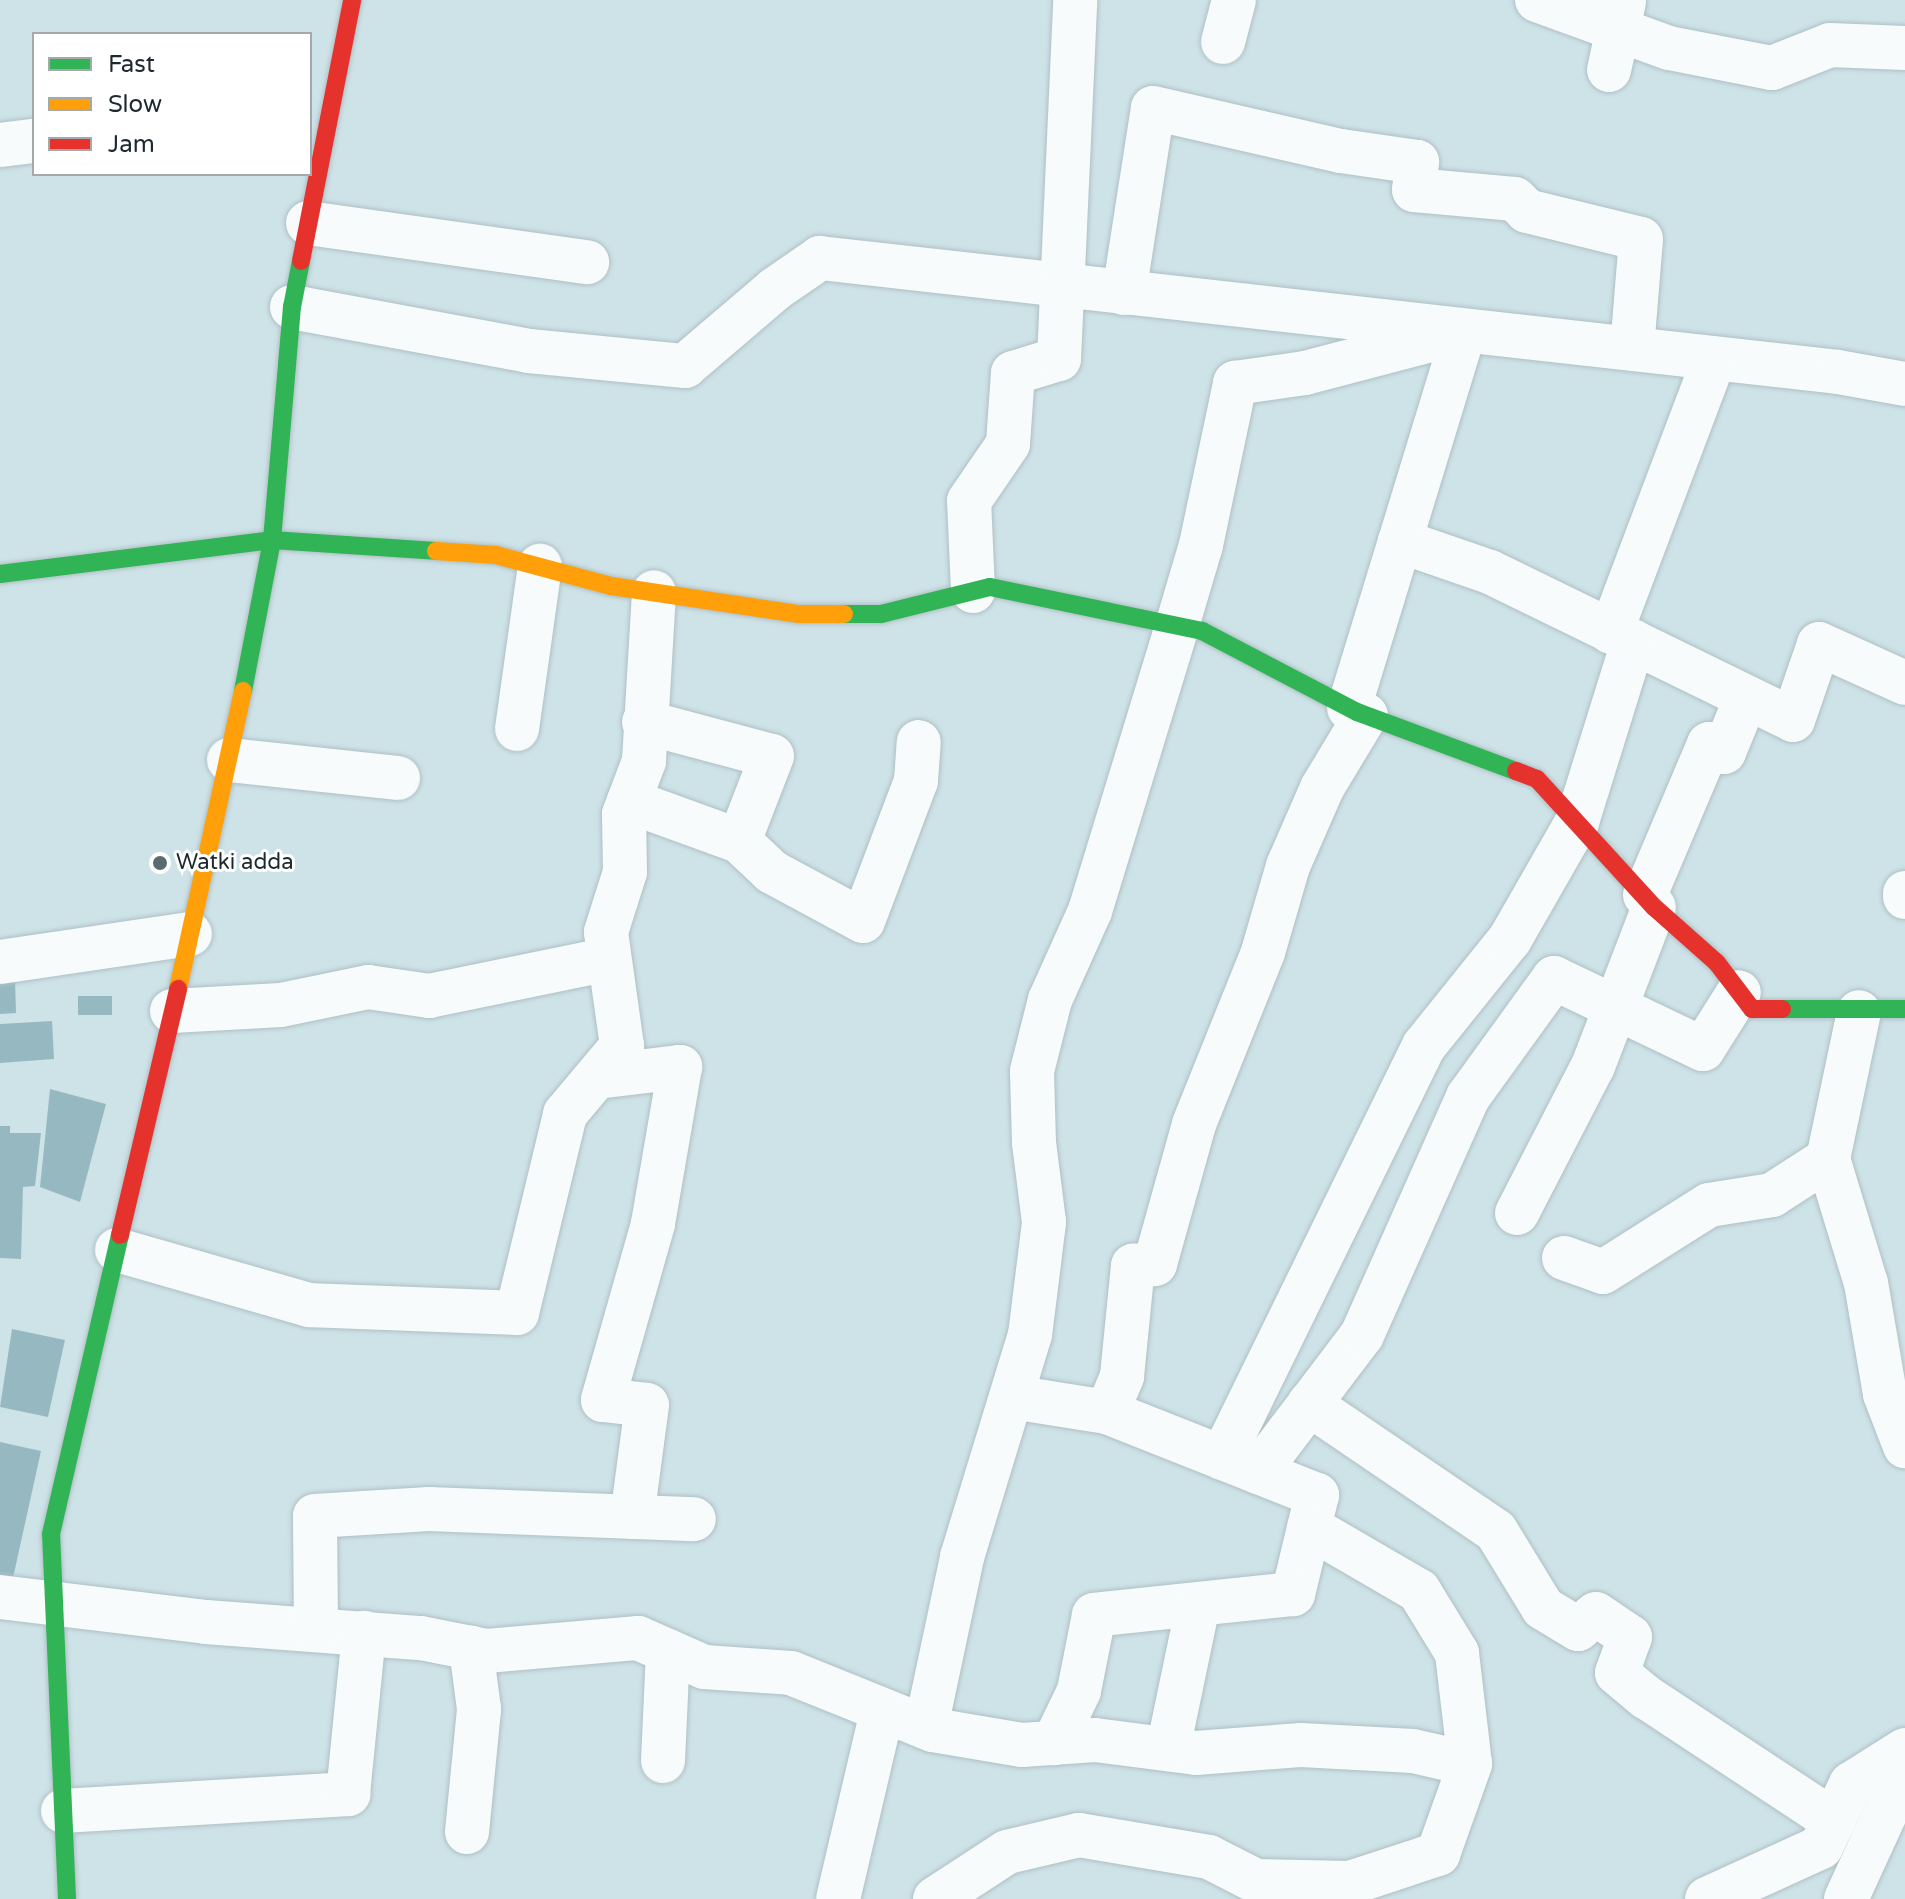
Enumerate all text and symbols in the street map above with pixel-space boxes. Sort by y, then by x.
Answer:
legend [32,32,312,176]
text: Fast [108,50,155,79]
text: Slow [108,90,162,119]
text: Jam [108,130,155,159]
place label: Watki adda [176,850,294,876]
marker: Watki adda [151,854,169,872]

